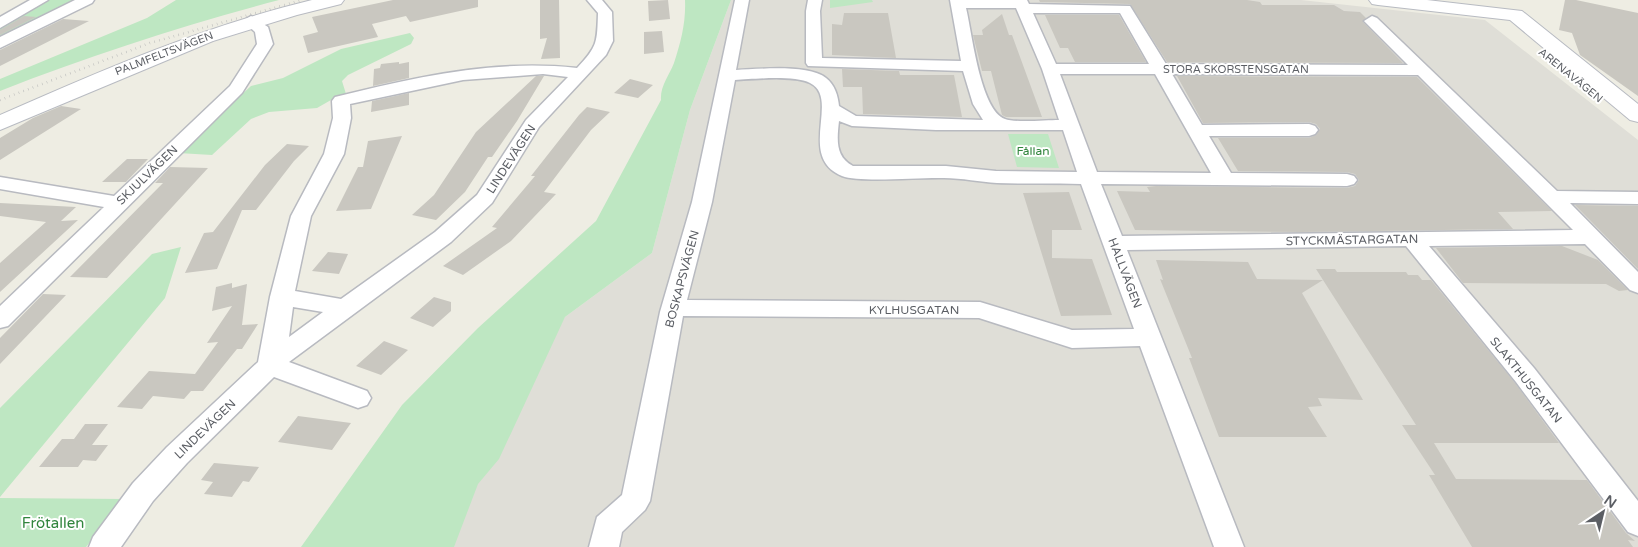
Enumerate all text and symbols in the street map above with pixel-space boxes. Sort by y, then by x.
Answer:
street label: PALMFELTSVÄGEN [113,29,215,78]
street label: ARENAVÄGEN [1536,45,1605,105]
street label: STORA SKORSTENSGATAN [1163,63,1309,76]
street label: LINDEVÄGEN [483,122,539,196]
street label: SKJULVÄGEN [114,142,180,208]
park label: Fållan [1016,144,1050,158]
street label: BOSKAPSVÄGEN [662,229,702,329]
street label: STYCKMÄSTARGATAN [1286,232,1418,248]
street label: HALLVÄGEN [1105,236,1145,310]
street label: KYLHUSGATAN [869,303,959,317]
street label: SLAKTHUSGATAN [1487,334,1565,426]
street label: LINDEVÄGEN [172,396,238,462]
north arrow [1578,487,1628,537]
text: N [1601,492,1620,512]
park label: Frötallen [22,514,84,532]

